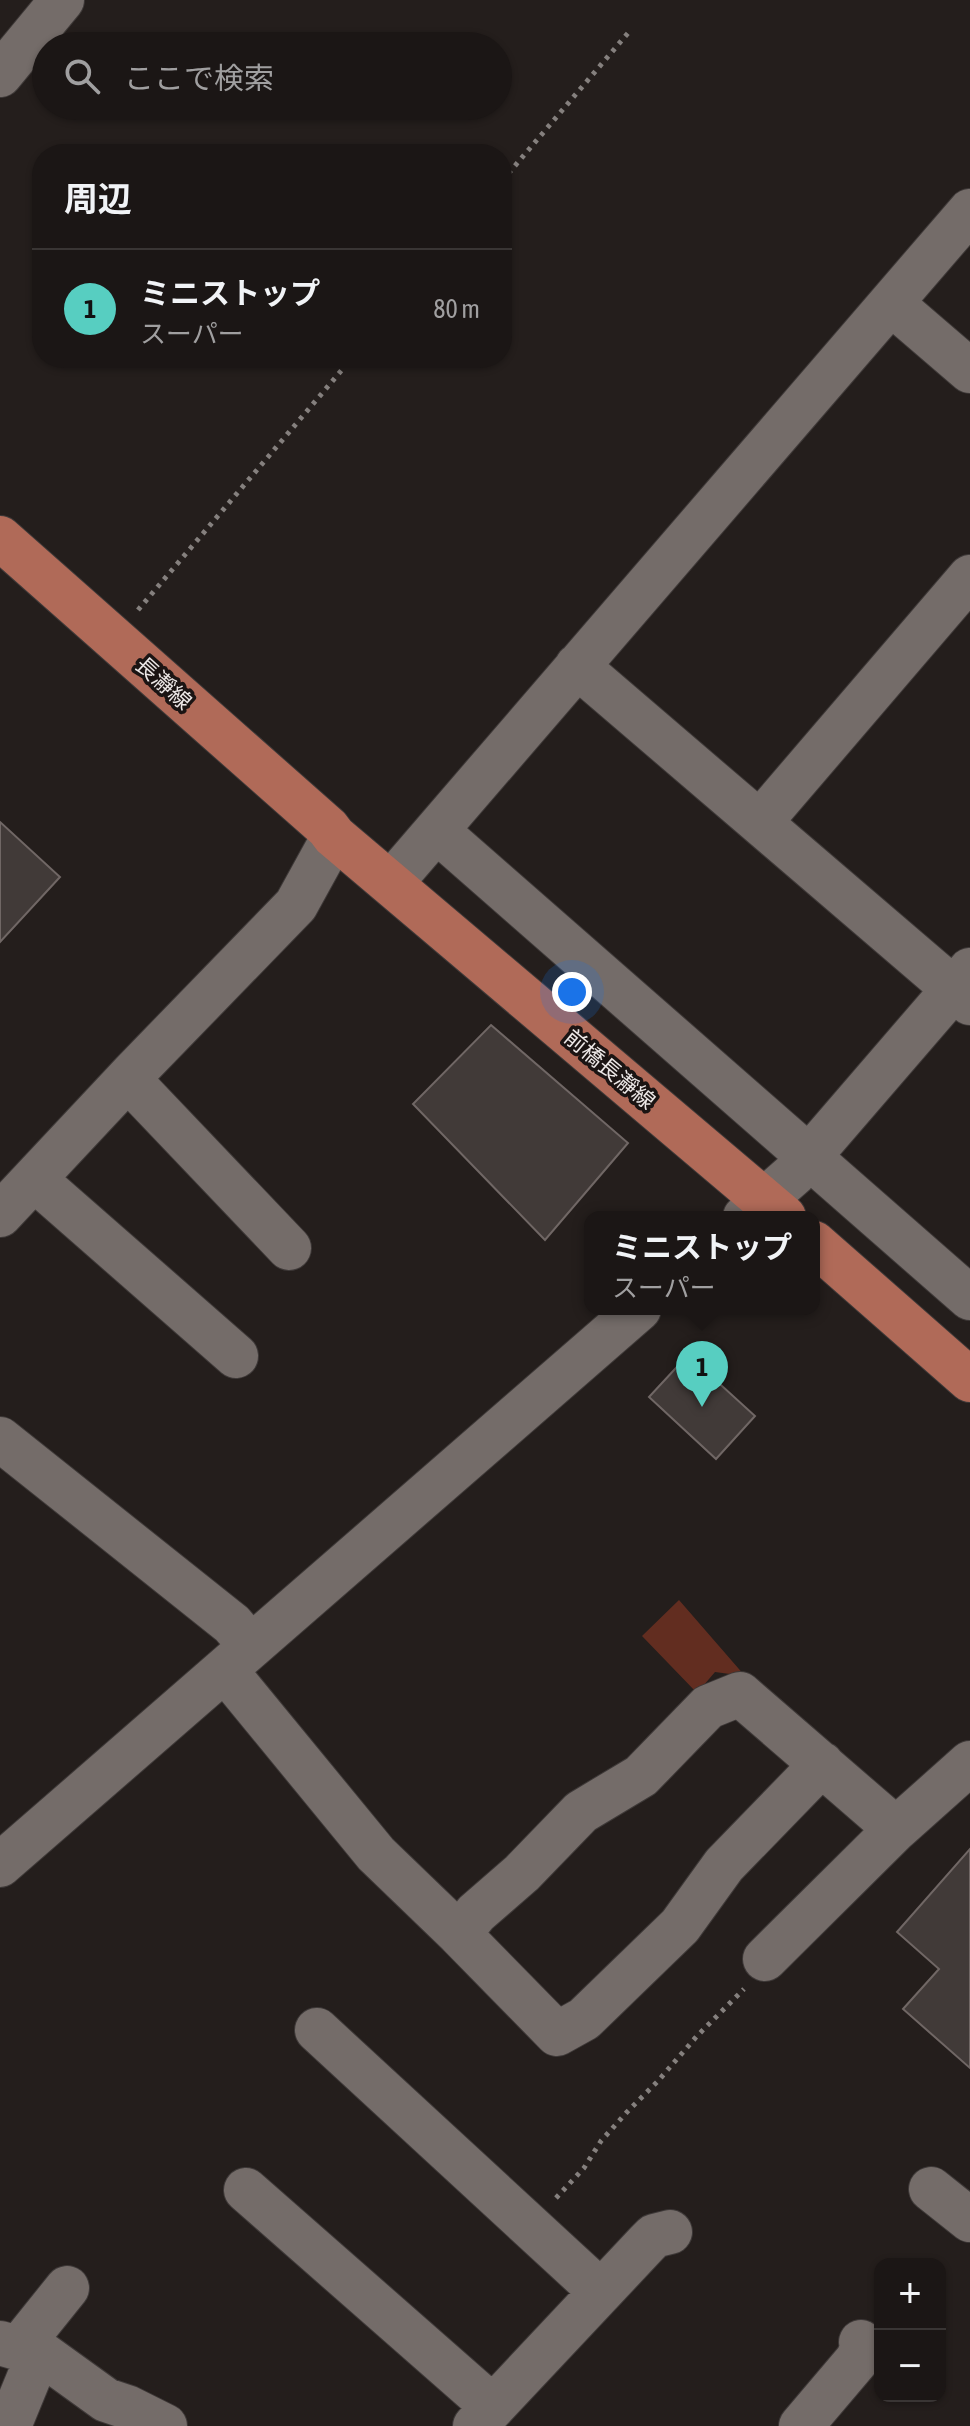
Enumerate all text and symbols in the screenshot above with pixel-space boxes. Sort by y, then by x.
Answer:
search box [32,32,512,120]
icon: search [60,54,104,98]
text: ここで検索 [124,61,274,95]
text: 周辺 [64,179,132,218]
text: ミニストップ [140,276,320,310]
text: 1 [84,294,96,324]
text: 80 m [433,294,480,324]
text: スーパー [140,319,244,349]
street label: 長瀞線 [131,651,197,715]
your location [552,972,592,1012]
street label: 前橋長瀞線 [560,1024,660,1114]
popup [584,1211,820,1315]
text: ミニストップ [612,1230,792,1264]
text: スーパー [612,1273,716,1303]
pin: 1 [676,1341,728,1407]
map controls [874,2258,946,2402]
button: + [874,2258,946,2330]
button: − [874,2330,946,2402]

